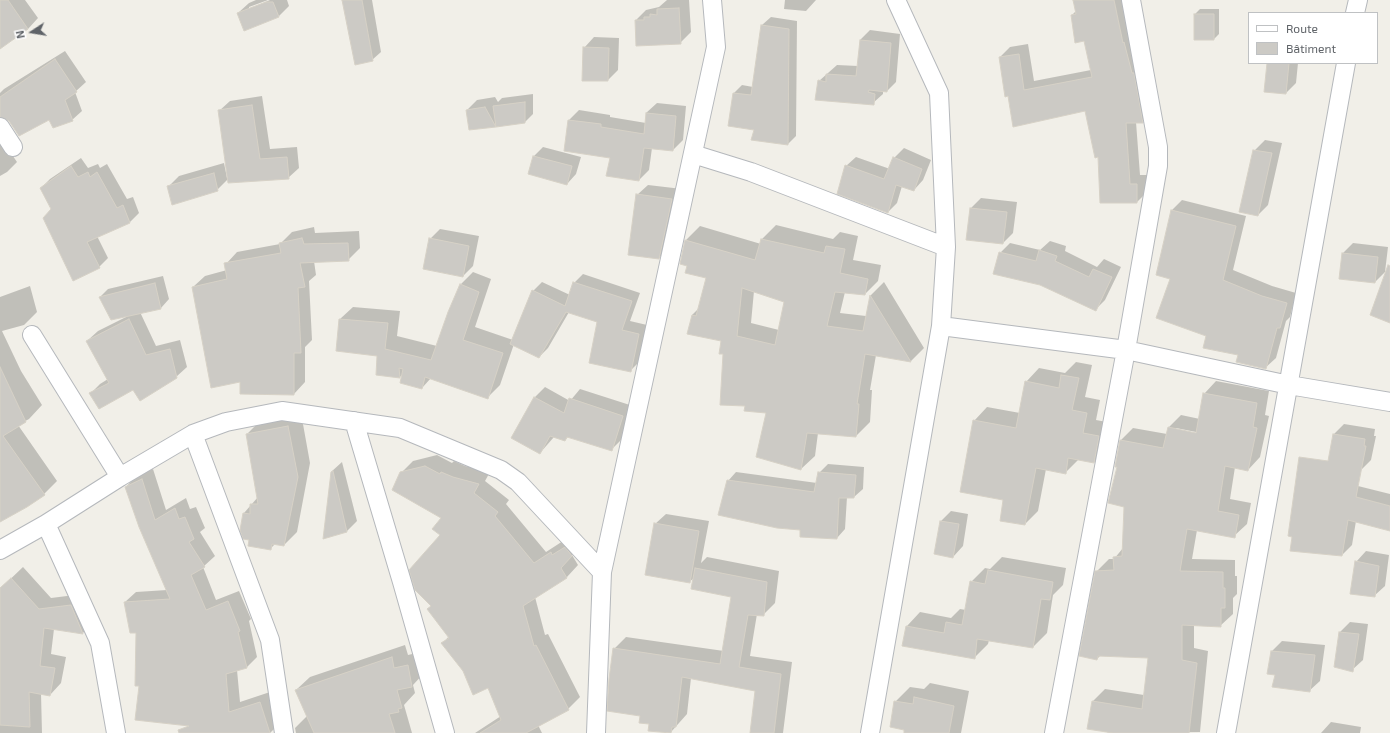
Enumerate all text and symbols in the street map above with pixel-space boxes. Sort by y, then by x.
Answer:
north arrow [12,12,52,52]
legend [1248,12,1378,64]
text: Route [1286,21,1318,35]
text: N [13,29,27,40]
text: Bâtiment [1286,41,1336,55]

